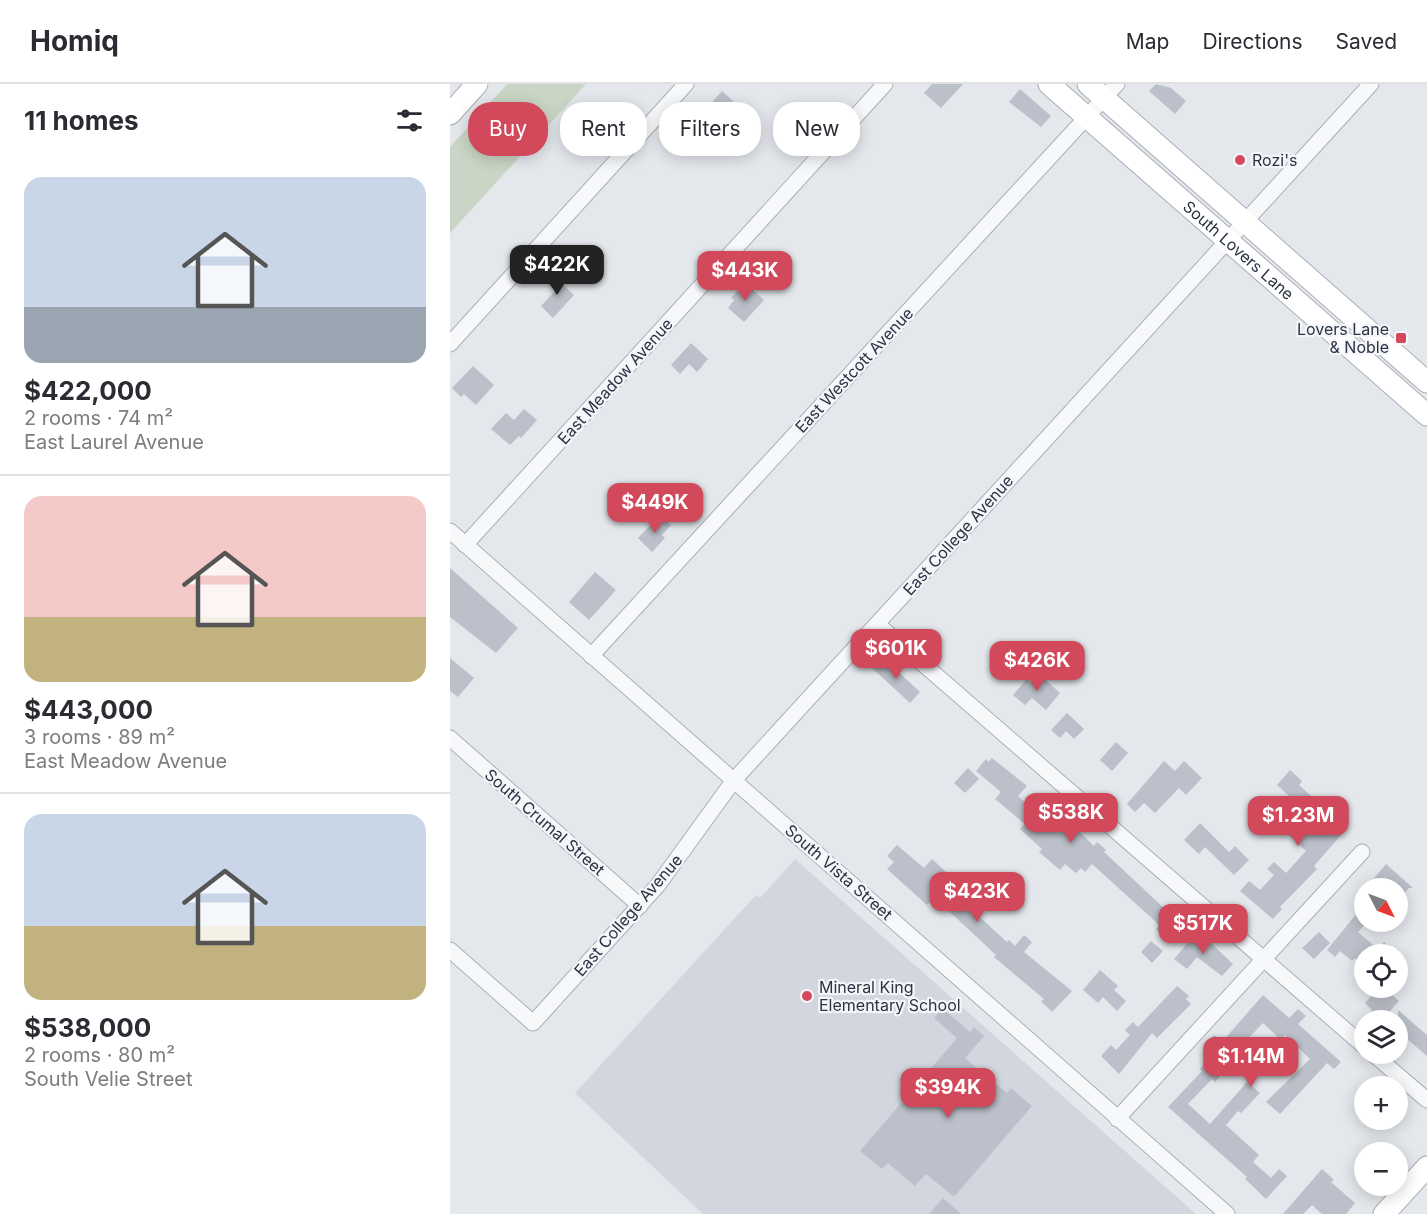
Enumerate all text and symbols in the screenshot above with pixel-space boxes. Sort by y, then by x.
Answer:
text: Homiq [30,24,119,58]
text: Map [1126,29,1169,54]
text: Directions [1202,29,1303,54]
text: Saved [1336,29,1397,54]
chip: Buy [468,102,548,156]
chip: Rent [560,102,647,156]
chip: Filters [659,102,761,156]
chip: New [773,102,860,156]
icon: filters [393,104,426,137]
text: 11 homes [24,105,139,136]
place label: Rozi's [1252,150,1297,170]
marker: Rozi's [1233,153,1247,167]
street label: South Lovers Lane [1179,196,1298,304]
icon: home [171,216,279,324]
pin: $422K [515,245,599,296]
pin: $443K [703,251,787,302]
text: $422K [524,252,590,276]
text: $443K [711,258,779,282]
street label: East Westcott Avenue [791,303,917,437]
street label: East Meadow Avenue [553,314,677,448]
place label: Lovers Lane & Noble [1297,319,1389,357]
marker: Lovers Lane & Noble [1394,331,1408,345]
text: $422,000 [24,375,152,406]
text: 2 rooms · 74 m² [24,406,173,430]
text: East Laurel Avenue [24,430,204,454]
street label: East College Avenue [899,471,1017,599]
pin: $449K [613,483,697,534]
text: $449K [621,490,689,514]
icon: home [171,535,279,643]
pin: $601K [854,629,938,680]
text: $601K [865,636,927,660]
pin: $426K [995,641,1079,692]
text: $426K [1004,648,1070,672]
text: $443,000 [24,694,153,725]
text: 3 rooms · 89 m² [24,725,175,749]
text: East Meadow Avenue [24,749,227,773]
street label: South Crumal Street [481,765,609,879]
pin: $538K [1029,793,1113,844]
pin: $1.23M [1249,796,1347,847]
text: $538K [1038,800,1104,824]
text: $1.23M [1262,803,1334,827]
street label: South Vista Street [781,820,897,924]
street label: East College Avenue [570,850,686,980]
icon: home [171,853,279,961]
pin: $423K [935,872,1019,923]
north arrow [1354,878,1408,932]
map controls [1354,878,1408,1196]
text: $423K [944,879,1010,903]
pin: $517K [1161,904,1245,955]
text: $517K [1173,911,1233,935]
button: locate [1354,944,1408,998]
place label: Mineral King Elementary School [819,977,961,1015]
marker: Mineral King Elementary School [800,989,814,1003]
button: layers [1354,1010,1408,1064]
text: $538,000 [24,1012,151,1043]
pin: $1.14M [1202,1037,1300,1088]
text: 2 rooms · 80 m² [24,1043,175,1067]
text: $1.14M [1217,1044,1285,1068]
text: South Velie Street [24,1067,193,1091]
pin: $394K [906,1068,990,1119]
text: $394K [915,1075,981,1099]
button: + [1354,1076,1408,1130]
button: − [1354,1142,1408,1196]

